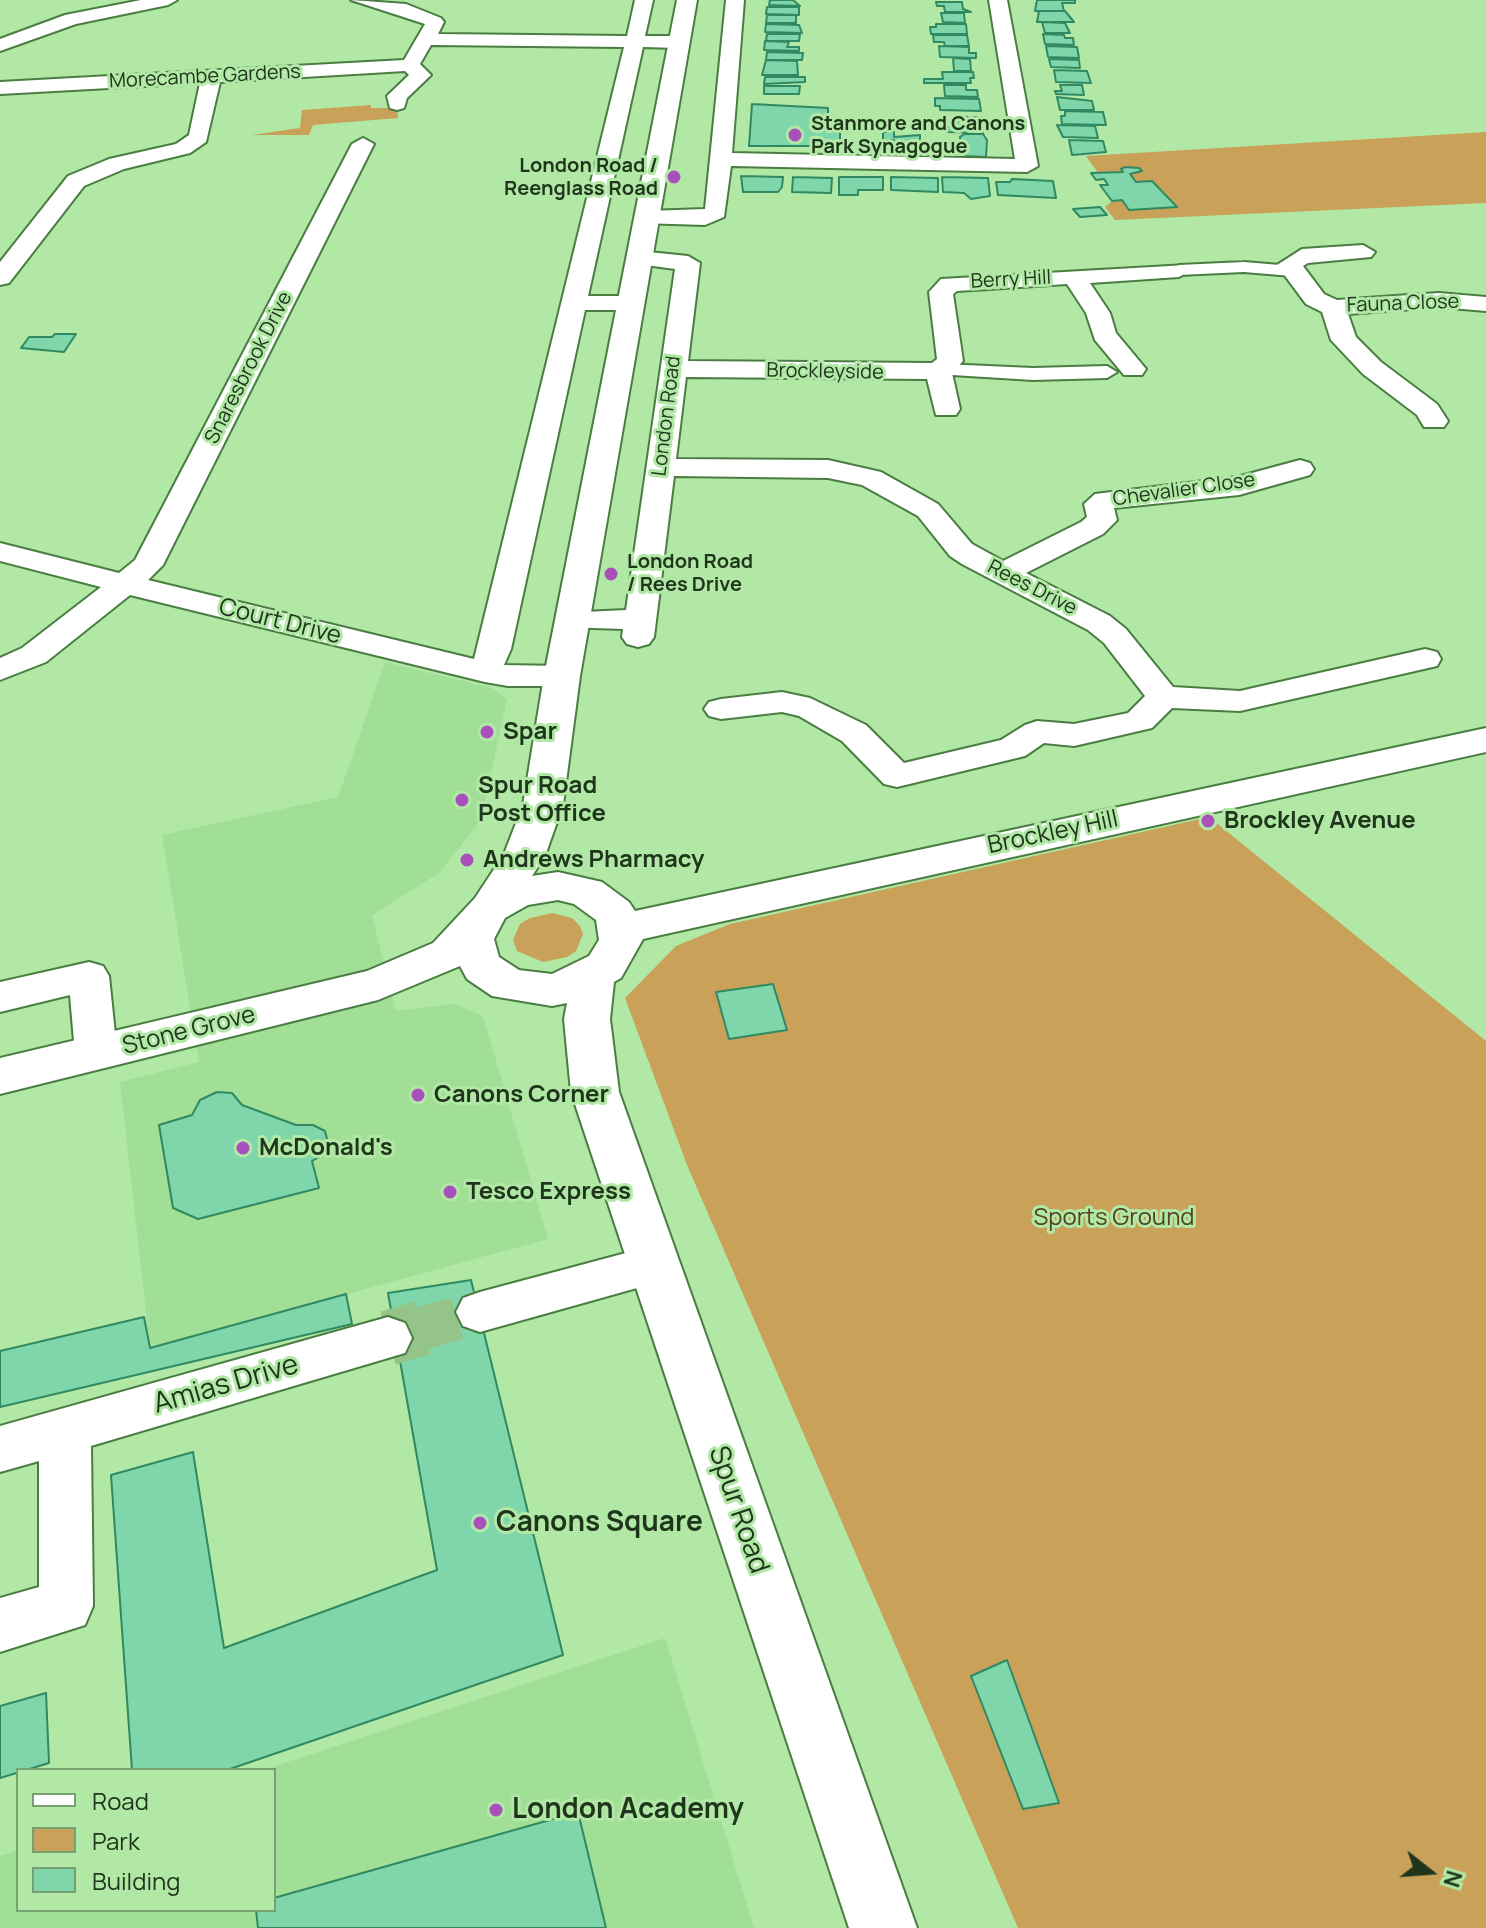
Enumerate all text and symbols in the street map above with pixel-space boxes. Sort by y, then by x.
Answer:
street label: Morecambe Gardens [109,60,301,94]
place label: Stanmore and Canons Park Synagogue [811,112,1025,159]
marker: Stanmore and Canons Park Synagogue [786,126,804,144]
place label: London Road / Reenglass Road [504,154,658,201]
marker: London Road / Reenglass Road [665,168,683,186]
street label: Berry Hill [970,266,1052,294]
street label: Snaresbrook Drive [200,288,298,448]
street label: Fauna Close [1346,290,1460,318]
street label: London Road [648,355,686,477]
street label: Brockleyside [766,359,884,385]
street label: Chevalier Close [1111,468,1257,512]
place label: London Road / Rees Drive [627,550,753,597]
street label: Rees Drive [983,555,1081,621]
marker: London Road / Rees Drive [602,565,620,583]
street label: Court Drive [216,593,344,651]
place label: Spar [503,718,557,746]
marker: Spar [478,723,496,741]
place label: Spur Road Post Office [478,772,606,828]
marker: Spur Road Post Office [453,791,471,809]
street label: Brockley Hill [985,805,1121,861]
place label: Brockley Avenue [1224,807,1416,835]
marker: Brockley Avenue [1199,812,1217,830]
place label: Andrews Pharmacy [483,846,704,874]
marker: Andrews Pharmacy [458,851,476,869]
street label: Stone Grove [120,1001,258,1061]
place label: Canons Corner [434,1081,609,1109]
marker: Canons Corner [409,1086,427,1104]
place label: McDonald's [259,1134,393,1162]
marker: McDonald's [234,1139,252,1157]
place label: Tesco Express [466,1178,631,1206]
marker: Tesco Express [441,1183,459,1201]
park label: Sports Ground [1033,1204,1195,1232]
street label: Amias Drive [150,1348,302,1422]
street label: Spur Road [701,1442,775,1578]
place label: Canons Square [496,1506,703,1540]
marker: Canons Square [471,1514,489,1532]
legend [16,1768,276,1912]
text: Road [92,1784,149,1817]
place label: London Academy [512,1793,744,1827]
marker: London Academy [487,1801,505,1819]
text: Park [92,1824,140,1857]
north arrow [1390,1832,1470,1912]
text: Building [92,1864,180,1897]
text: N [1436,1867,1470,1891]

